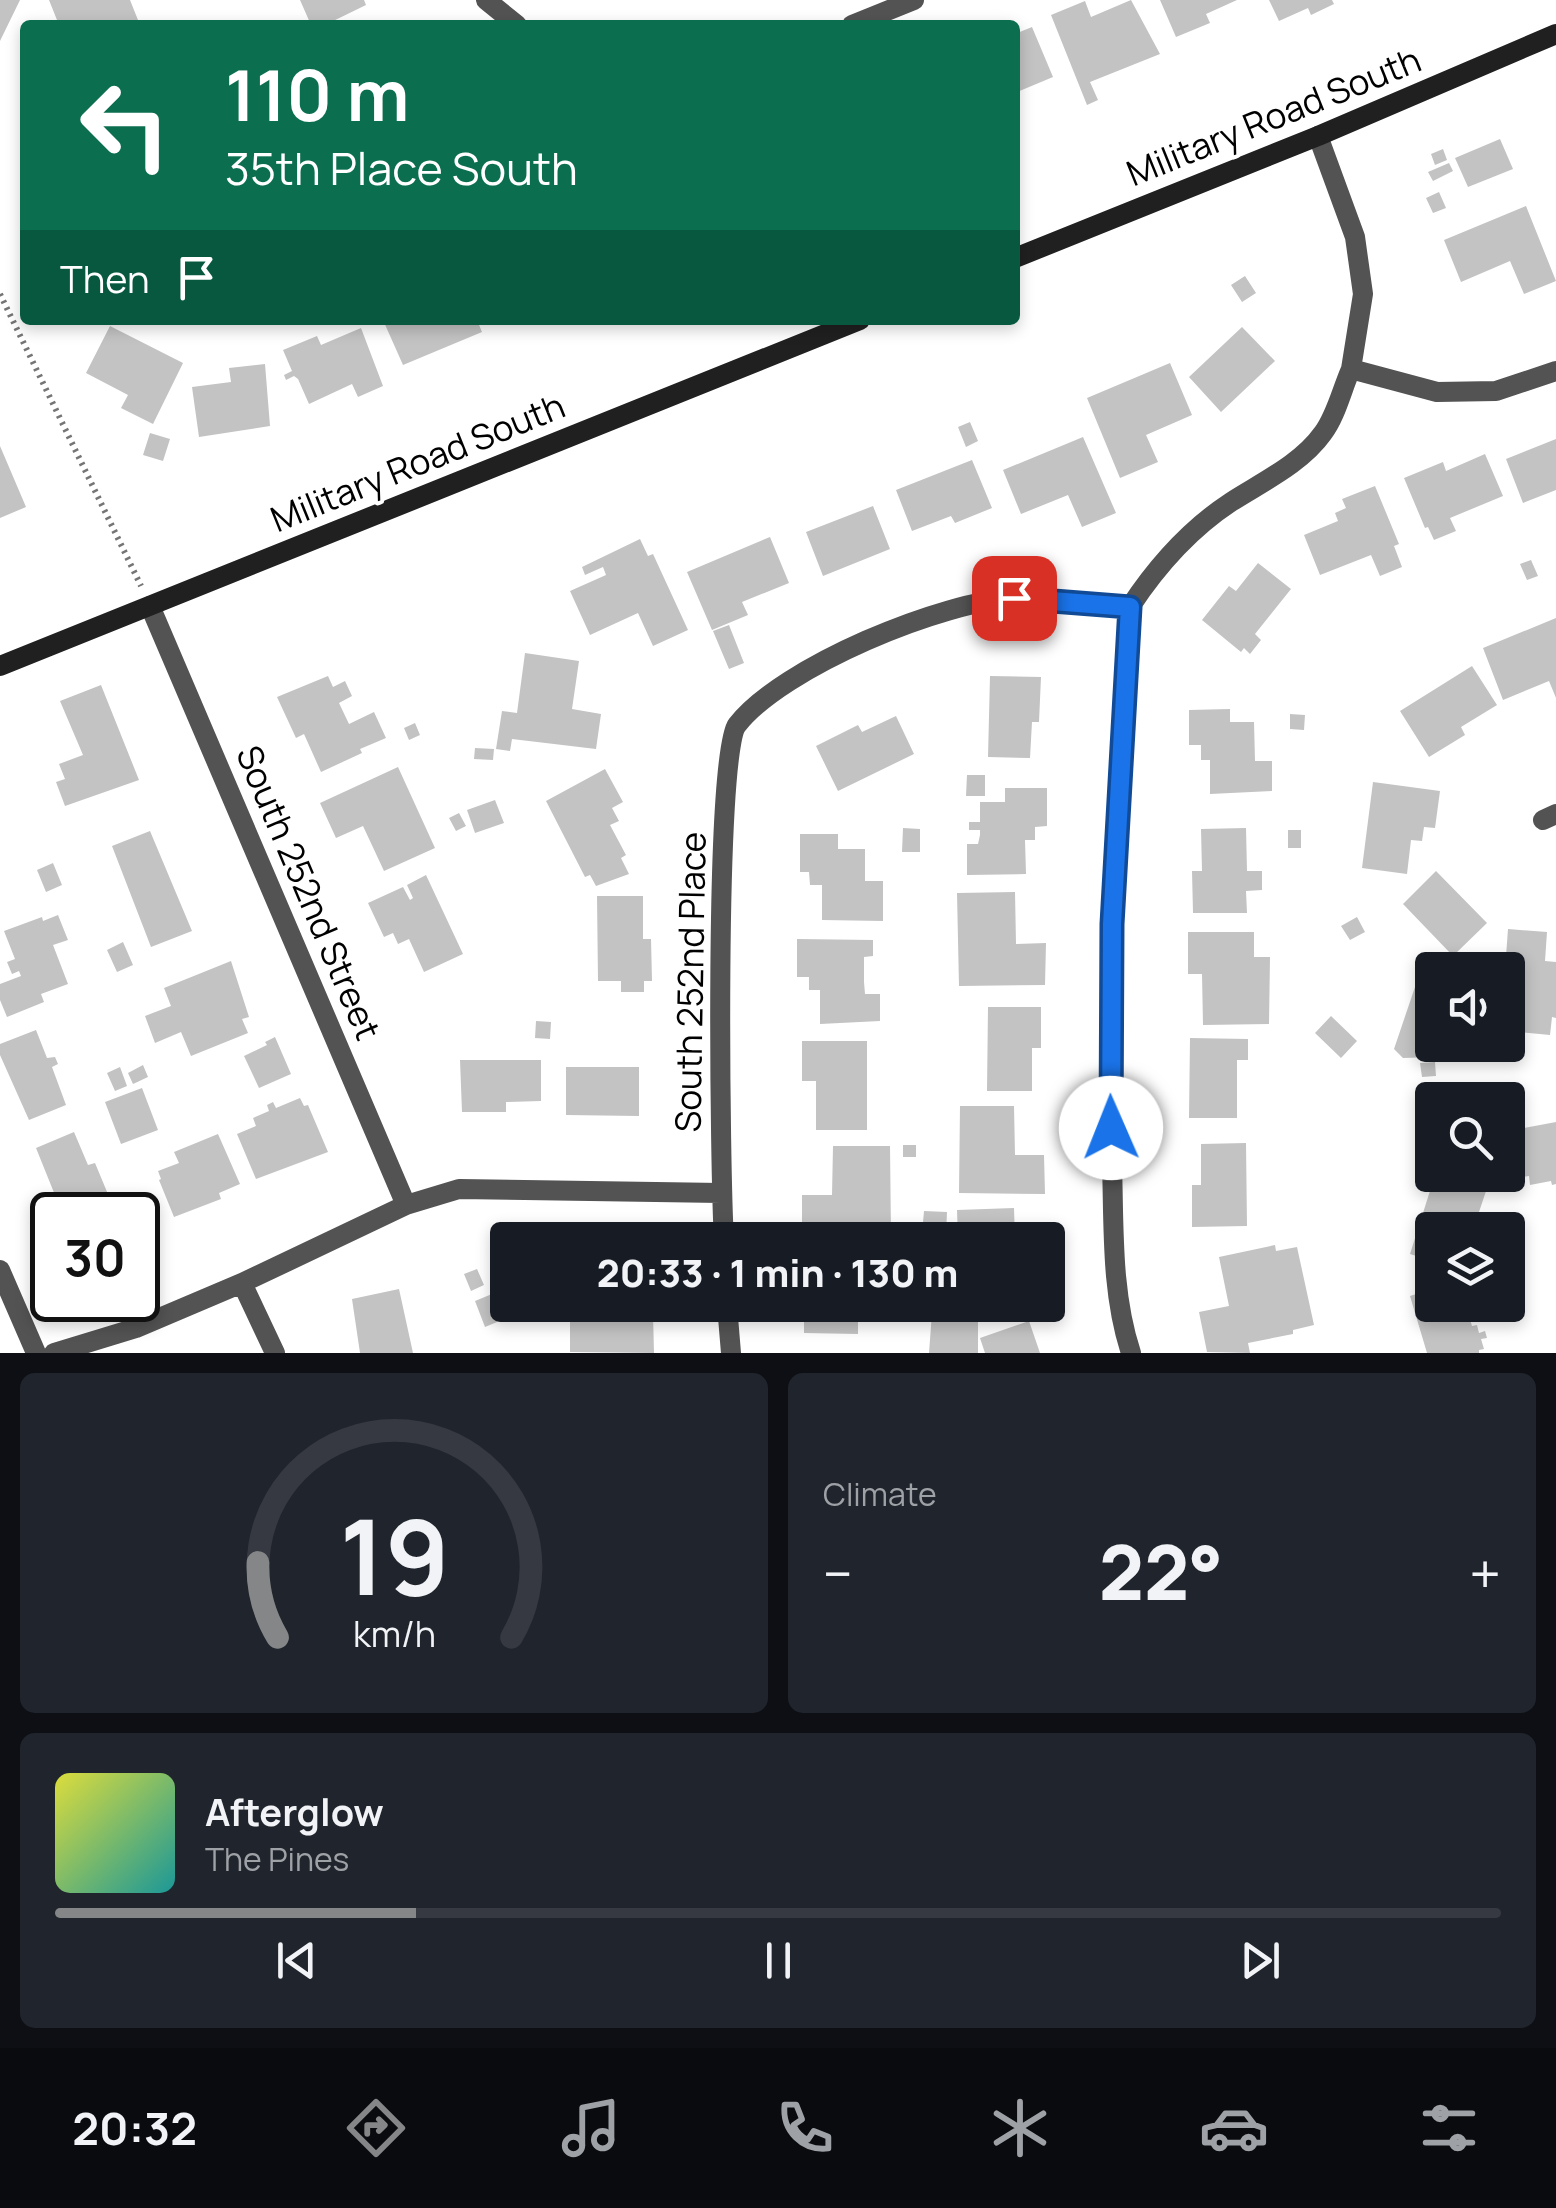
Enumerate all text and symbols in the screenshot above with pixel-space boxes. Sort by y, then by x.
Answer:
street label: Military Road South [1119,35,1428,197]
text: 110 m [225,46,409,142]
icon: left [60,60,190,190]
text: 35th Place South [225,137,578,199]
icon: arrive [169,250,224,305]
text: Then [60,252,149,304]
street label: Military Road South [263,381,572,543]
pin [972,556,1057,641]
icon: arrive [987,571,1042,626]
street label: South 252nd Street [225,738,393,1047]
street label: South 252nd Place [663,831,717,1133]
map controls [1415,952,1525,1322]
button: sound [1415,952,1525,1062]
position arrow [1059,1076,1163,1180]
button: search [1415,1082,1525,1192]
speed limit sign: 30 [30,1192,160,1322]
button: layers [1415,1212,1525,1322]
text: 20:33 · 1 min · 130 m [597,1246,958,1298]
text: Climate [823,1472,937,1516]
text: 19 [339,1484,449,1626]
text: 22° [1099,1520,1223,1623]
text: − [823,1535,853,1611]
text: + [1469,1535,1501,1611]
text: km/h [352,1609,436,1658]
text: Afterglow [205,1785,384,1837]
text: The Pines [205,1837,349,1881]
icon: previous [269,1933,324,1988]
icon: pause [751,1933,806,1988]
icon: next [1233,1933,1288,1988]
icon: directions [341,2093,411,2163]
icon: music [556,2093,626,2163]
icon: phone [770,2093,840,2163]
icon: climate [985,2093,1055,2163]
icon: car [1199,2093,1269,2163]
icon: filters [1414,2093,1484,2163]
text: 20:32 [72,2097,197,2159]

